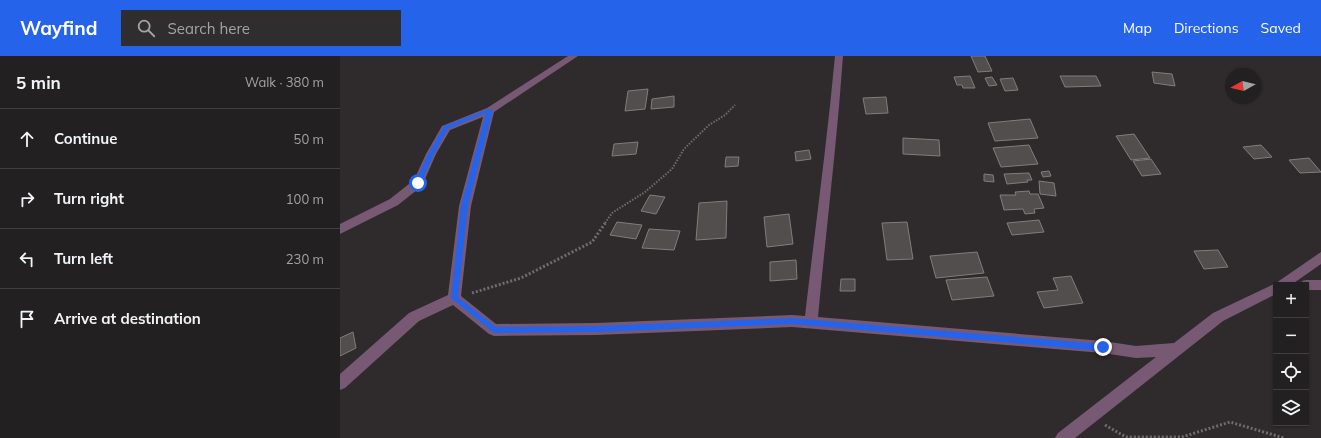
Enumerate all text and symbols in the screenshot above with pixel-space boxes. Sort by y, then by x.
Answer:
search box [121,10,401,46]
text: Wayfind [20,16,97,40]
icon: search [135,17,157,39]
text: Search here [167,19,250,38]
text: Map [1123,19,1152,37]
text: Directions [1174,19,1239,37]
text: Saved [1261,19,1301,37]
north arrow [1225,68,1261,104]
text: 5 min [16,72,61,93]
text: Walk · 380 m [245,74,324,90]
icon: ahead [16,128,38,150]
text: Continue [54,129,117,148]
text: 50 m [294,131,324,147]
route start [409,174,427,192]
icon: right [16,188,38,210]
text: Turn right [54,189,124,208]
text: 100 m [286,191,324,207]
icon: left [16,248,38,270]
text: Turn left [54,249,113,268]
text: 230 m [286,251,324,267]
map controls [1273,282,1309,426]
button: + [1273,282,1309,318]
icon: arrive [16,308,38,330]
text: Arrive at destination [54,309,201,328]
button: − [1273,318,1309,354]
route end [1094,338,1112,356]
button: locate [1273,354,1309,390]
button: layers [1273,390,1309,426]

